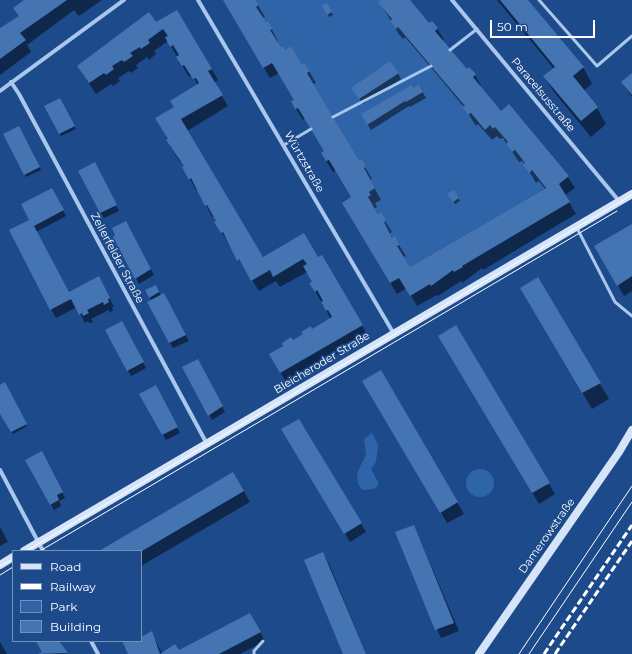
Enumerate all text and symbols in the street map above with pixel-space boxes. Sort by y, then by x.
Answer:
scale bar [492,12,597,38]
text: 50 m [497,19,528,34]
street label: Paracelsusstraße [508,55,578,135]
street label: Würtzstraße [281,129,327,195]
street label: Zellerfelder Straße [87,210,147,306]
street label: Bleicheroder Straße [272,329,372,397]
street label: Damerowstraße [516,496,578,576]
legend [12,550,142,642]
text: Road [50,559,81,574]
text: Railway [50,579,96,594]
text: Park [50,599,77,614]
text: Building [50,619,101,634]

